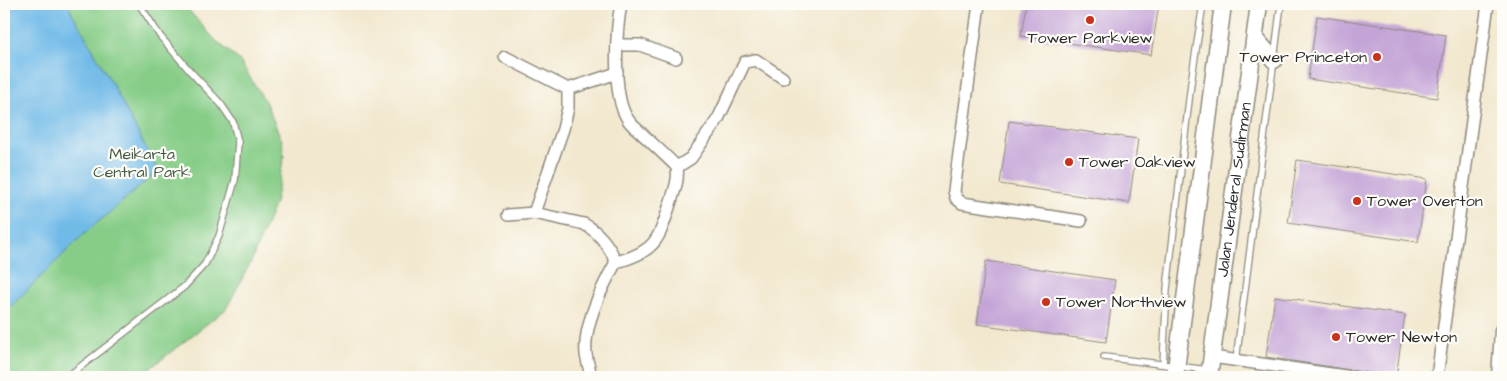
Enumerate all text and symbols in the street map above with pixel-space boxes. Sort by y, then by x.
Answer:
marker: Tower Parkview [1084,14,1096,26]
place label: Tower Parkview [1027,27,1153,49]
place label: Tower Princeton [1240,46,1367,68]
marker: Tower Princeton [1371,51,1383,63]
street label: Jalan Jenderal Sudirman [1212,101,1257,278]
park label: Meikarta Central Park [93,143,191,183]
place label: Tower Oakview [1079,151,1196,173]
marker: Tower Oakview [1063,156,1075,168]
place label: Tower Overton [1367,190,1483,212]
marker: Tower Overton [1351,195,1363,207]
place label: Tower Northview [1056,291,1186,313]
marker: Tower Northview [1040,296,1052,308]
place label: Tower Newton [1346,326,1457,348]
marker: Tower Newton [1330,331,1342,343]

